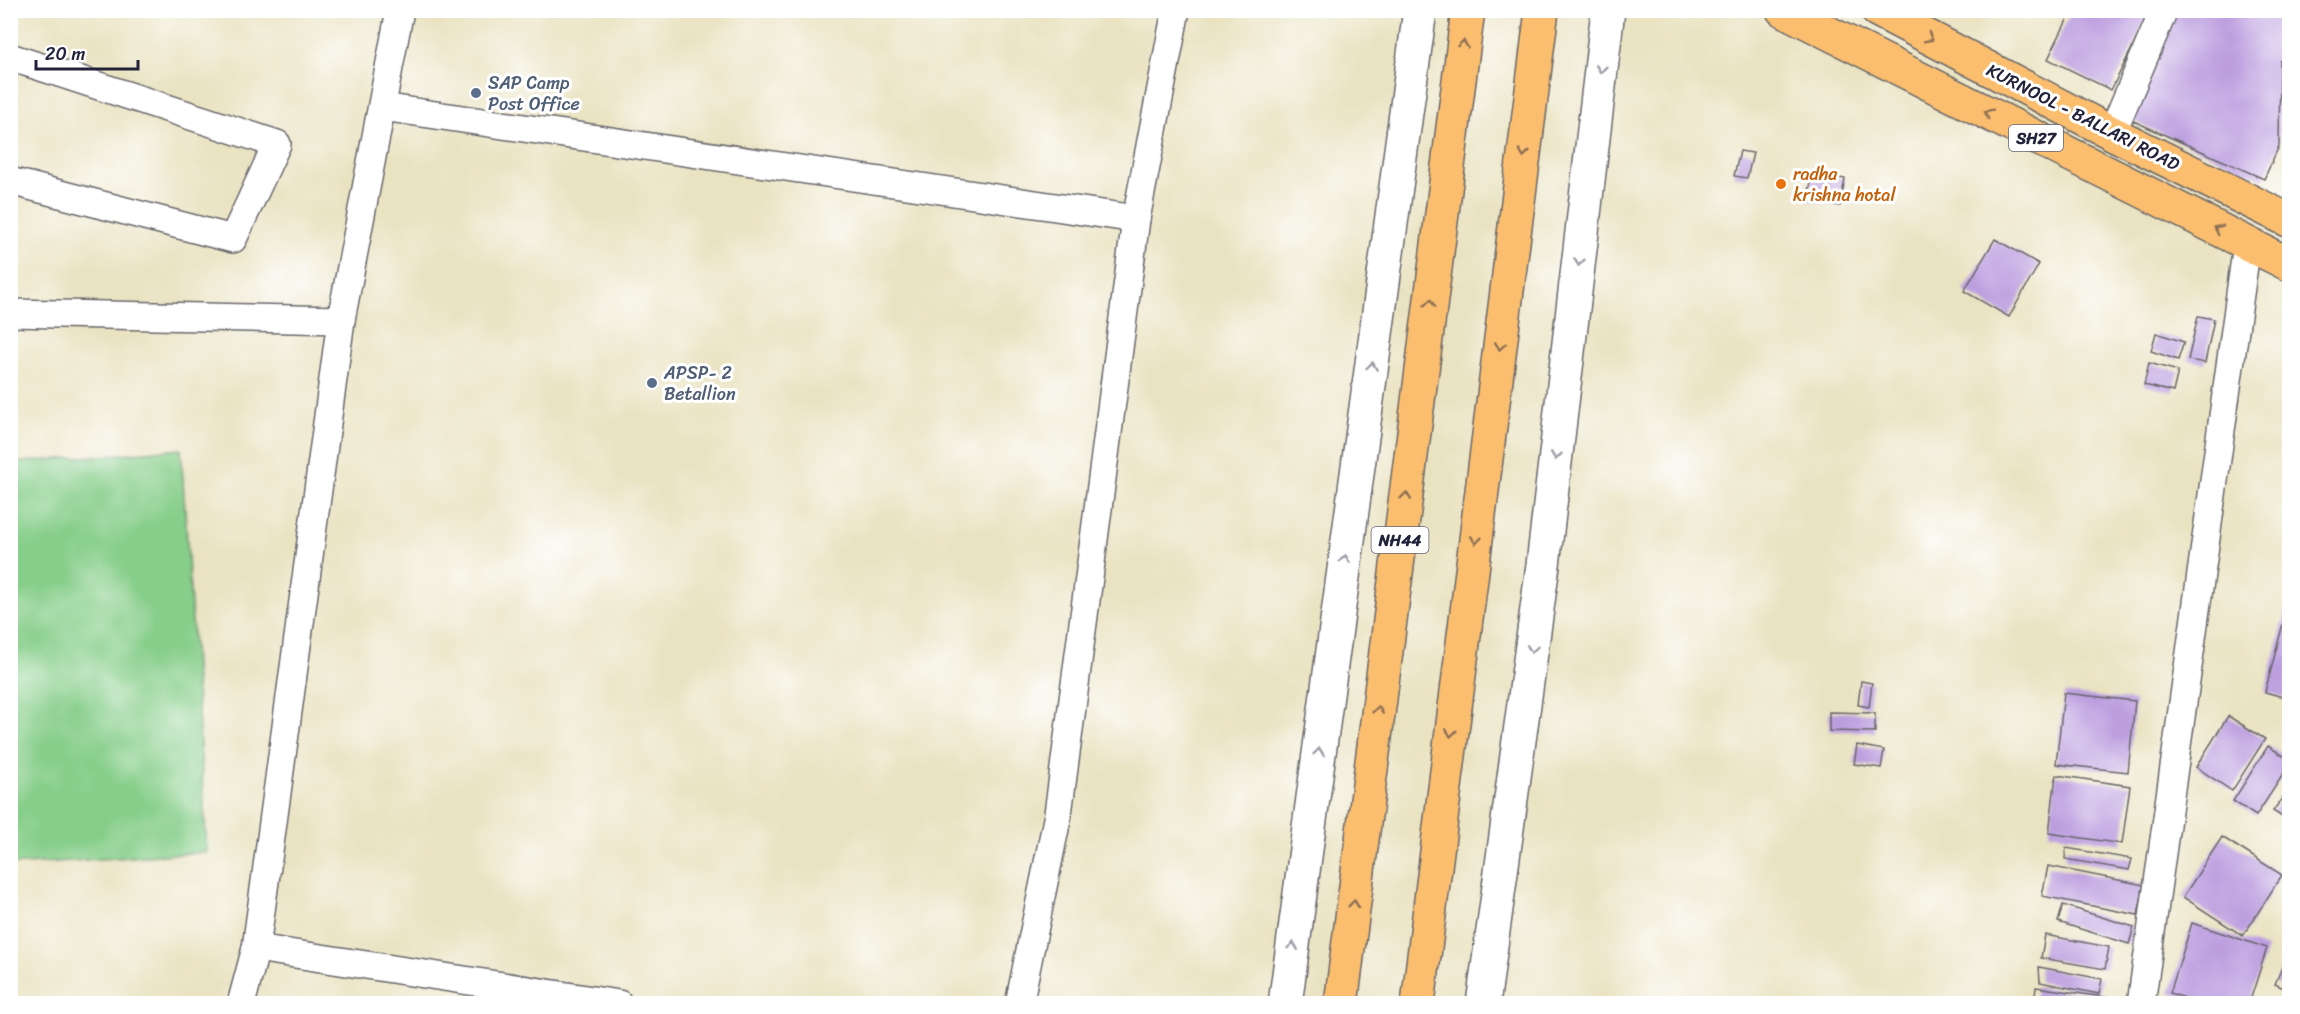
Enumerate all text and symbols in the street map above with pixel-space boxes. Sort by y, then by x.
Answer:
one-way arrow [1923,30,1934,42]
scale bar [36,33,138,71]
text: 20 m [45,38,85,70]
one-way arrow [1457,39,1469,48]
street label: KURNOOL - BALLARI ROAD [1981,54,2186,180]
one-way arrow [1596,64,1608,73]
place label: SAP Camp Post Office [488,67,580,120]
marker: SAP Camp Post Office [469,86,483,100]
one-way arrow [1983,109,1994,121]
road number: SH27 [2009,125,2063,151]
one-way arrow [1518,148,1530,158]
place label: radha krishna hotal [1793,158,1896,211]
marker: radha krishna hotal [1774,177,1788,191]
one-way arrow [2214,225,2225,237]
one-way arrow [1573,258,1585,267]
one-way arrow [1423,298,1436,307]
one-way arrow [1494,342,1506,351]
place label: APSP- 2 Betallion [663,357,736,410]
one-way arrow [1365,361,1377,371]
marker: APSP- 2 Betallion [645,376,659,390]
one-way arrow [1550,451,1563,461]
one-way arrow [1399,491,1411,501]
road number: NH44 [1372,527,1428,553]
one-way arrow [1470,535,1482,545]
one-way arrow [1339,555,1351,564]
one-way arrow [1526,645,1538,654]
one-way arrow [1372,706,1384,715]
one-way arrow [1446,729,1458,738]
one-way arrow [1312,748,1325,757]
one-way arrow [1347,899,1359,908]
one-way arrow [1286,941,1298,950]

